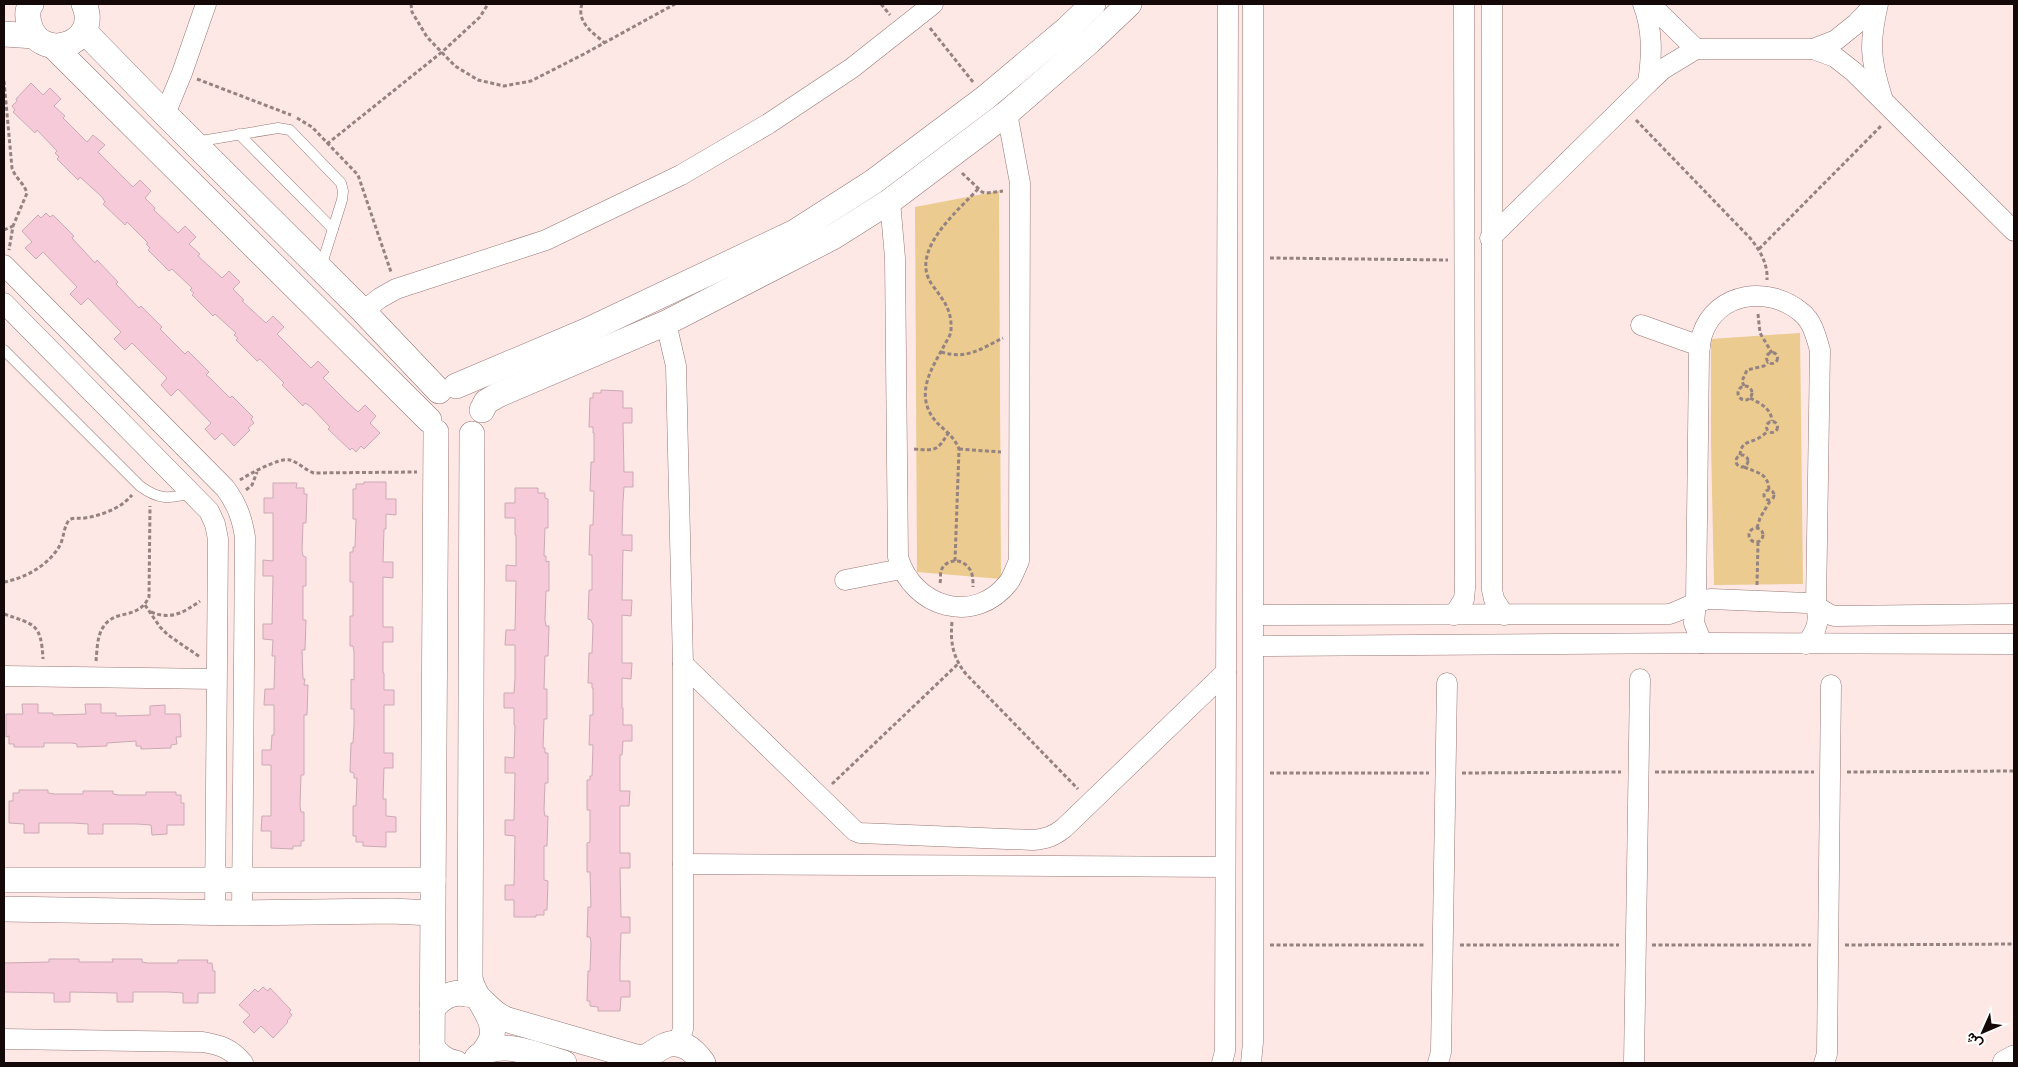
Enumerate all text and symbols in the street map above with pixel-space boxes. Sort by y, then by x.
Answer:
north arrow [1958,1007,2008,1057]
text: ش [1962,1029,1986,1053]

